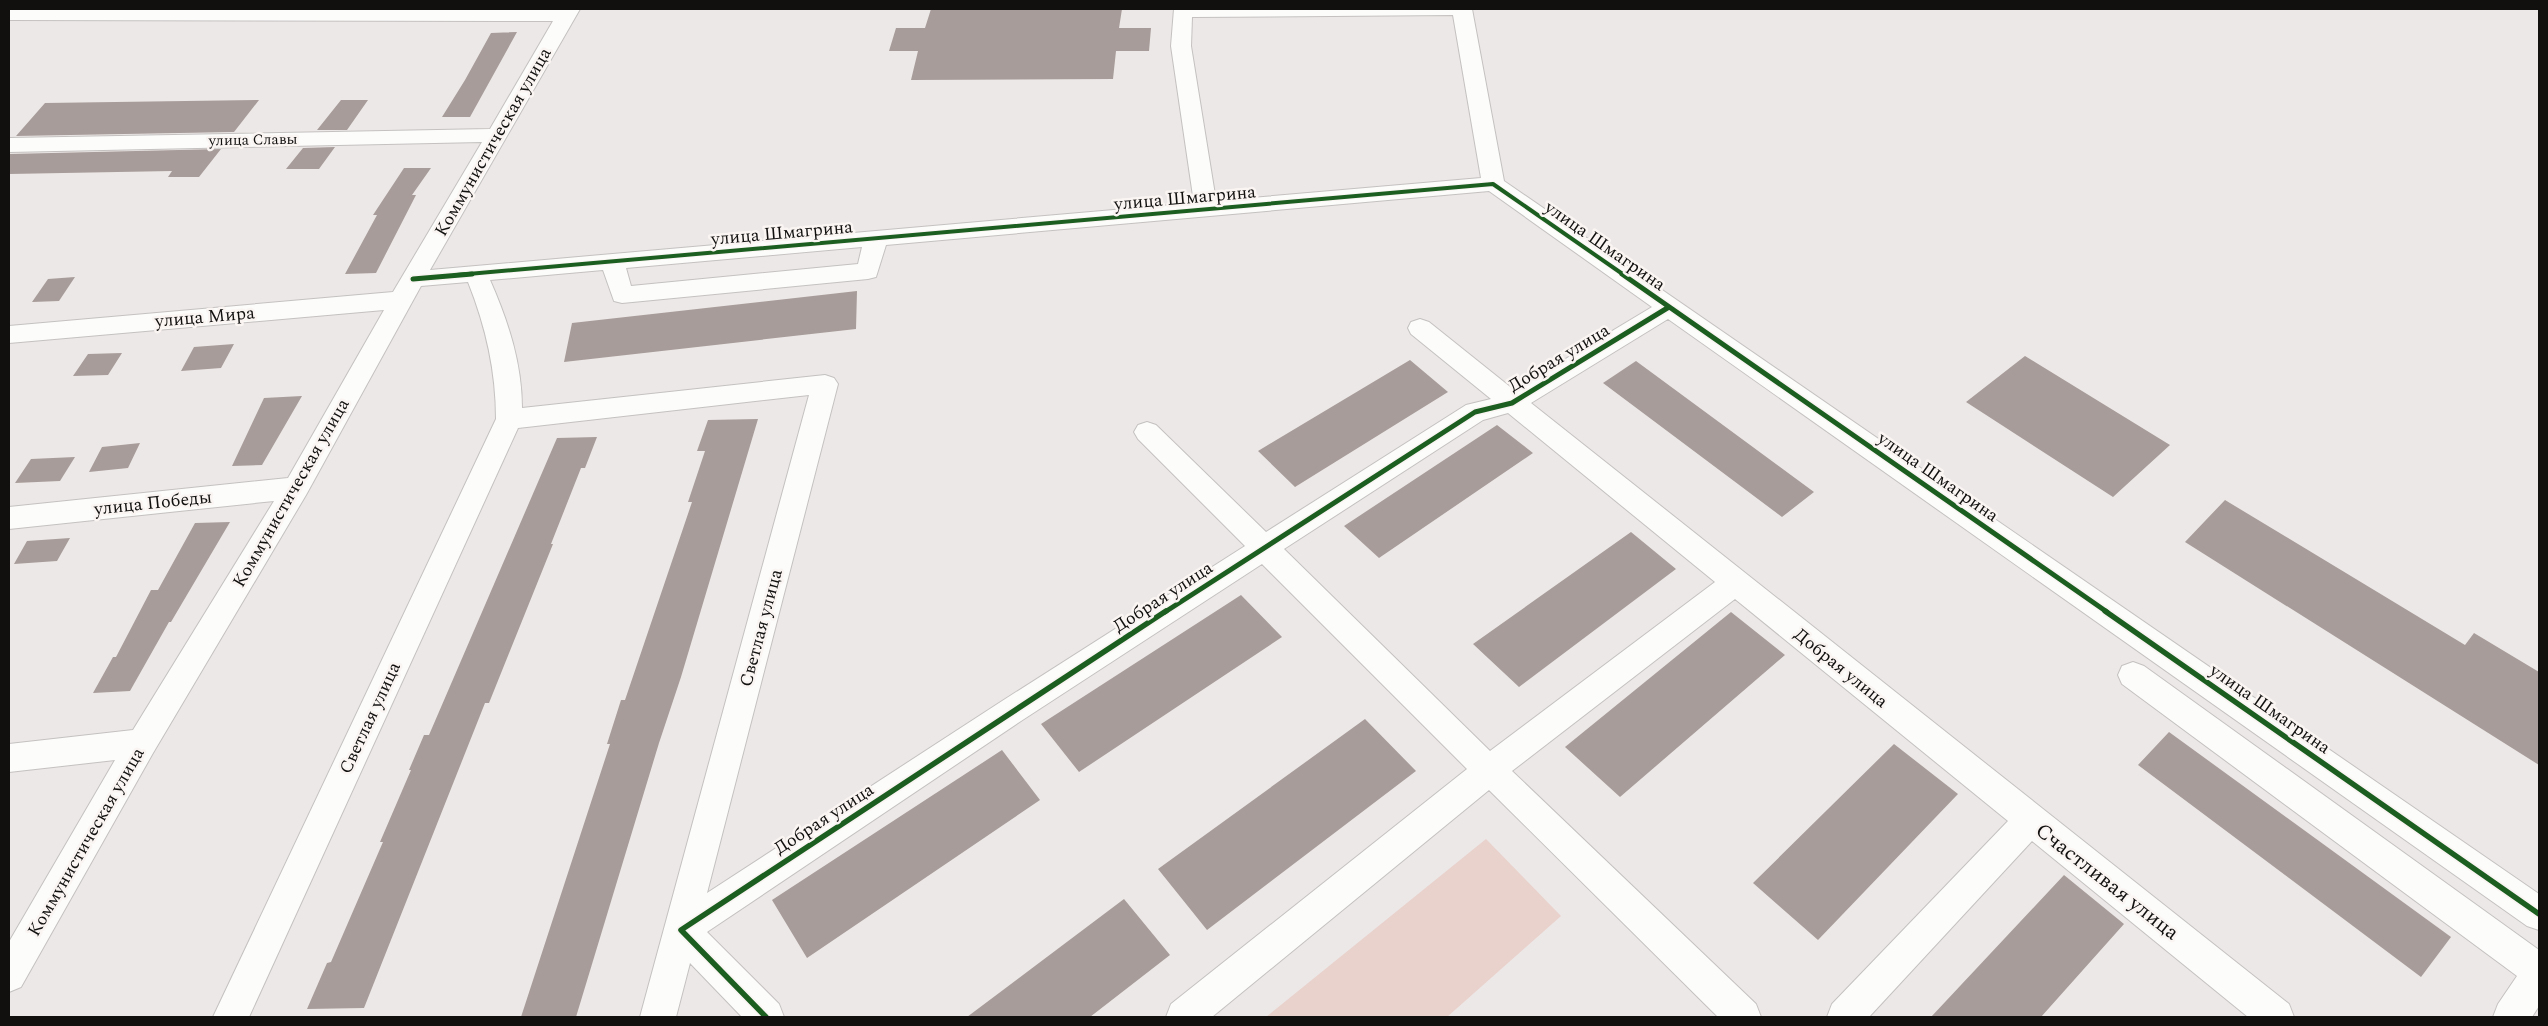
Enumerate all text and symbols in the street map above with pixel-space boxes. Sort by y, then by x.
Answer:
street label: Коммунистическая улица [428,42,558,242]
street label: улица Славы [207,128,298,152]
street label: улица Шмагрина [1112,178,1257,218]
street label: улица Шмагрина [1538,194,1671,298]
street label: улица Шмагрина [709,213,854,253]
street label: улица Мира [153,299,256,335]
street label: Добрая улица [1503,317,1615,399]
street label: Коммунистическая улица [226,393,356,593]
street label: улица Шмагрина [1871,425,2004,529]
street label: улица Победы [92,483,213,523]
street label: Добрая улица [1108,554,1218,639]
street label: Светлая улица [732,566,790,690]
street label: Добрая улица [1788,622,1894,715]
street label: Светлая улица [332,657,408,778]
street label: улица Шмагрина [2203,657,2336,761]
street label: Коммунистическая улица [21,742,151,942]
street label: Добрая улица [769,776,879,861]
street label: Счастливая улица [2028,815,2186,949]

